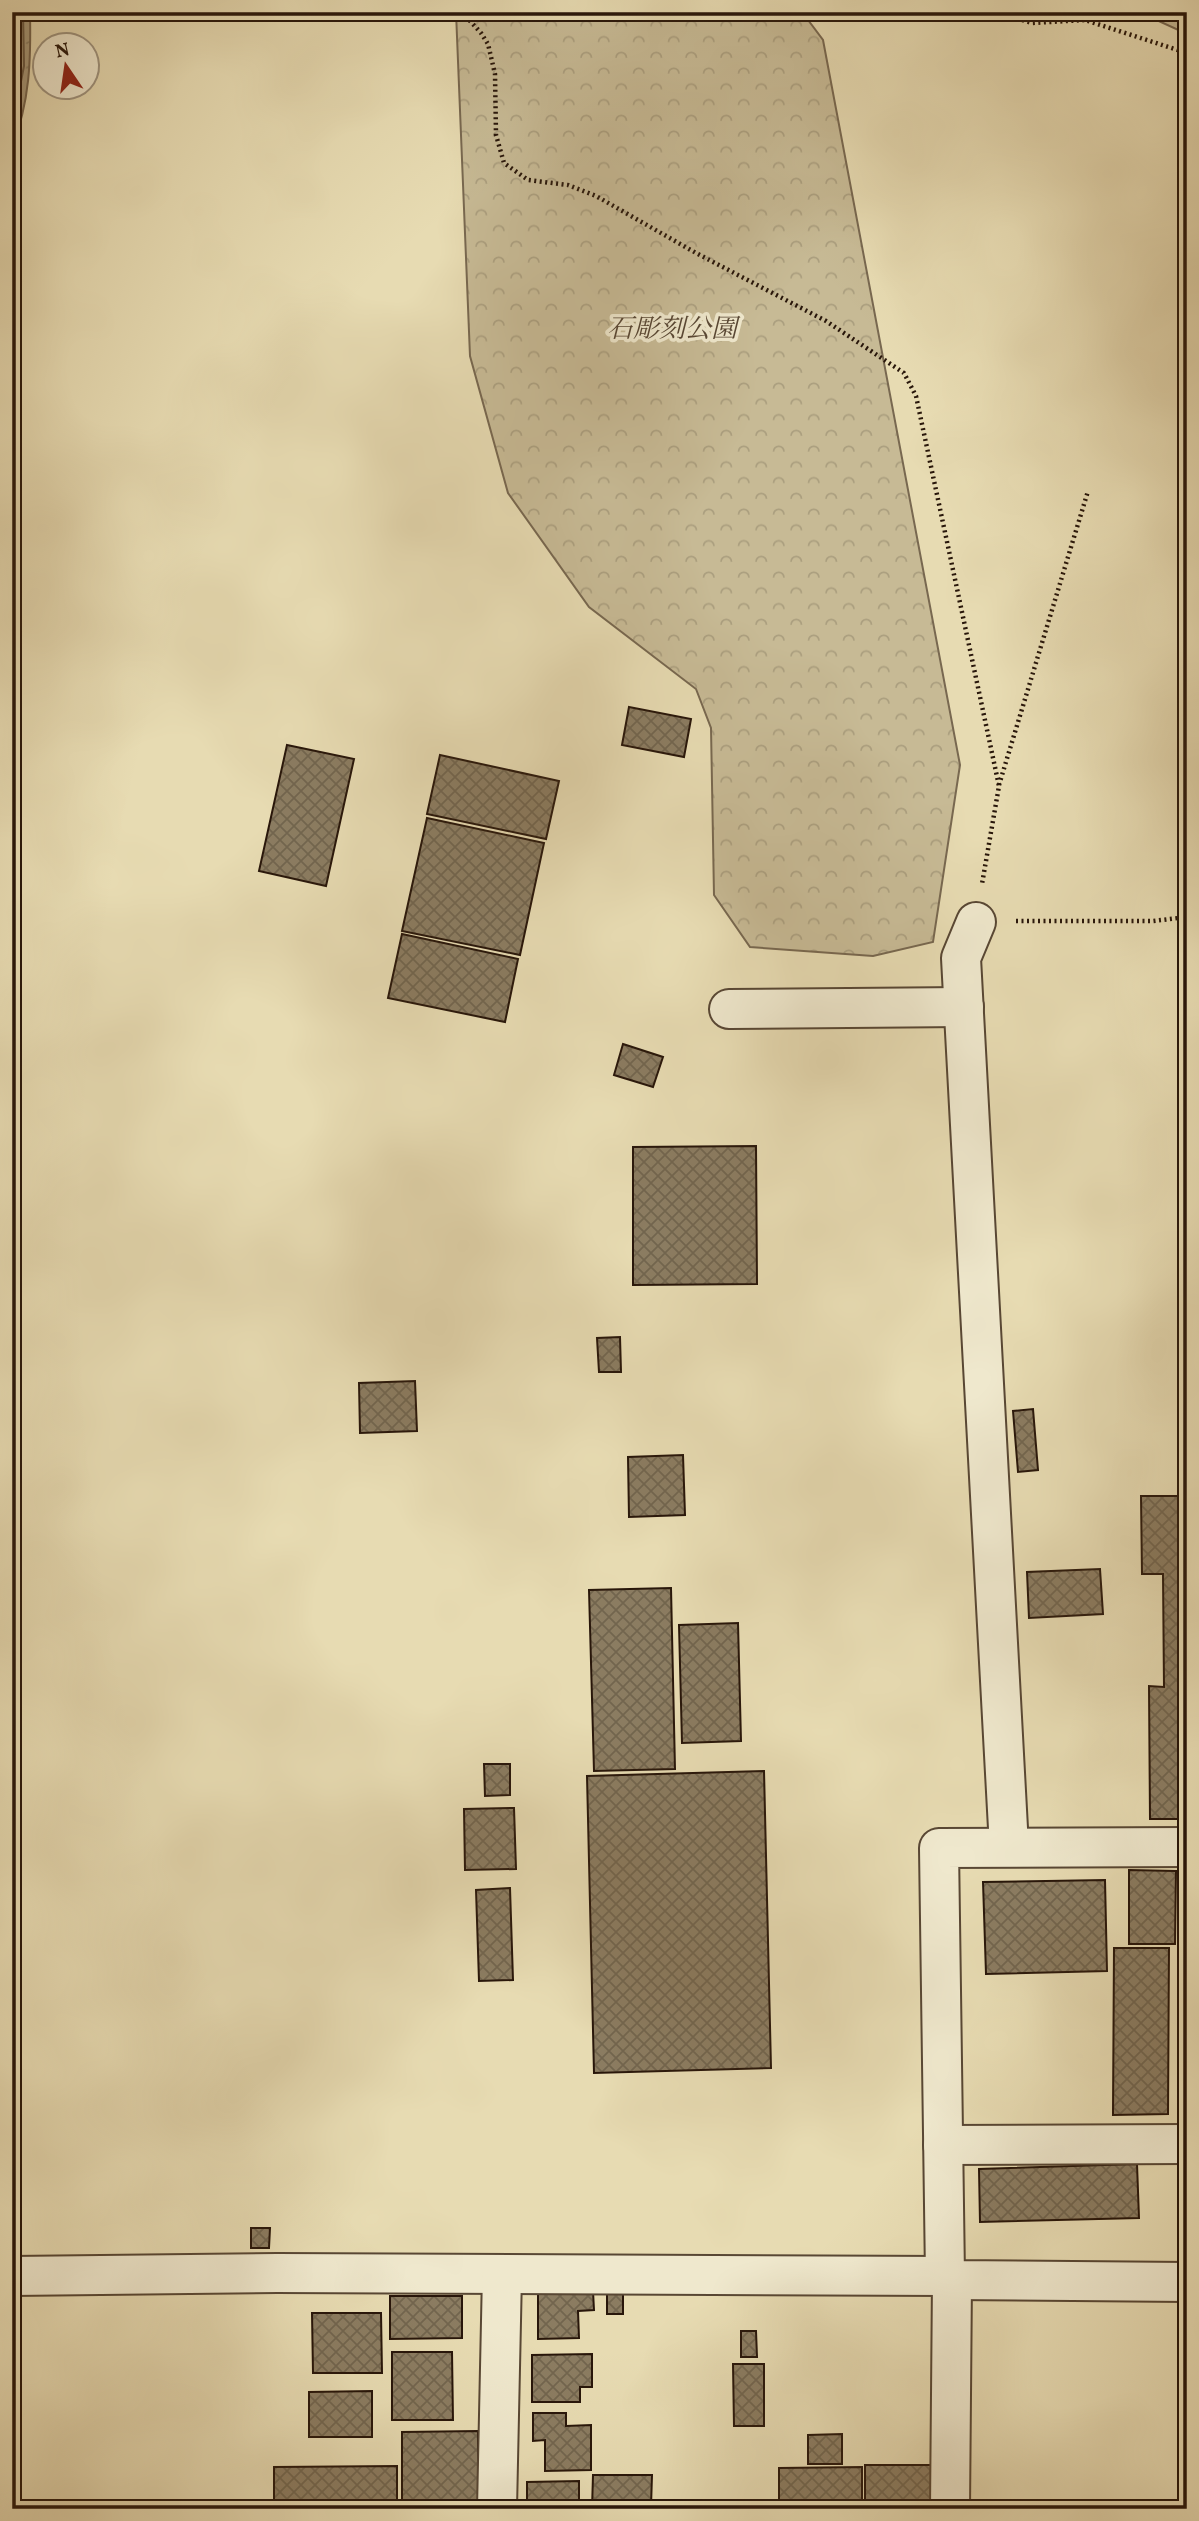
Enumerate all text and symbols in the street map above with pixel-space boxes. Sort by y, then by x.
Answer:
north arrow [32,32,102,102]
text: N [53,37,72,66]
park label: 石彫刻公園 [607,312,741,348]

